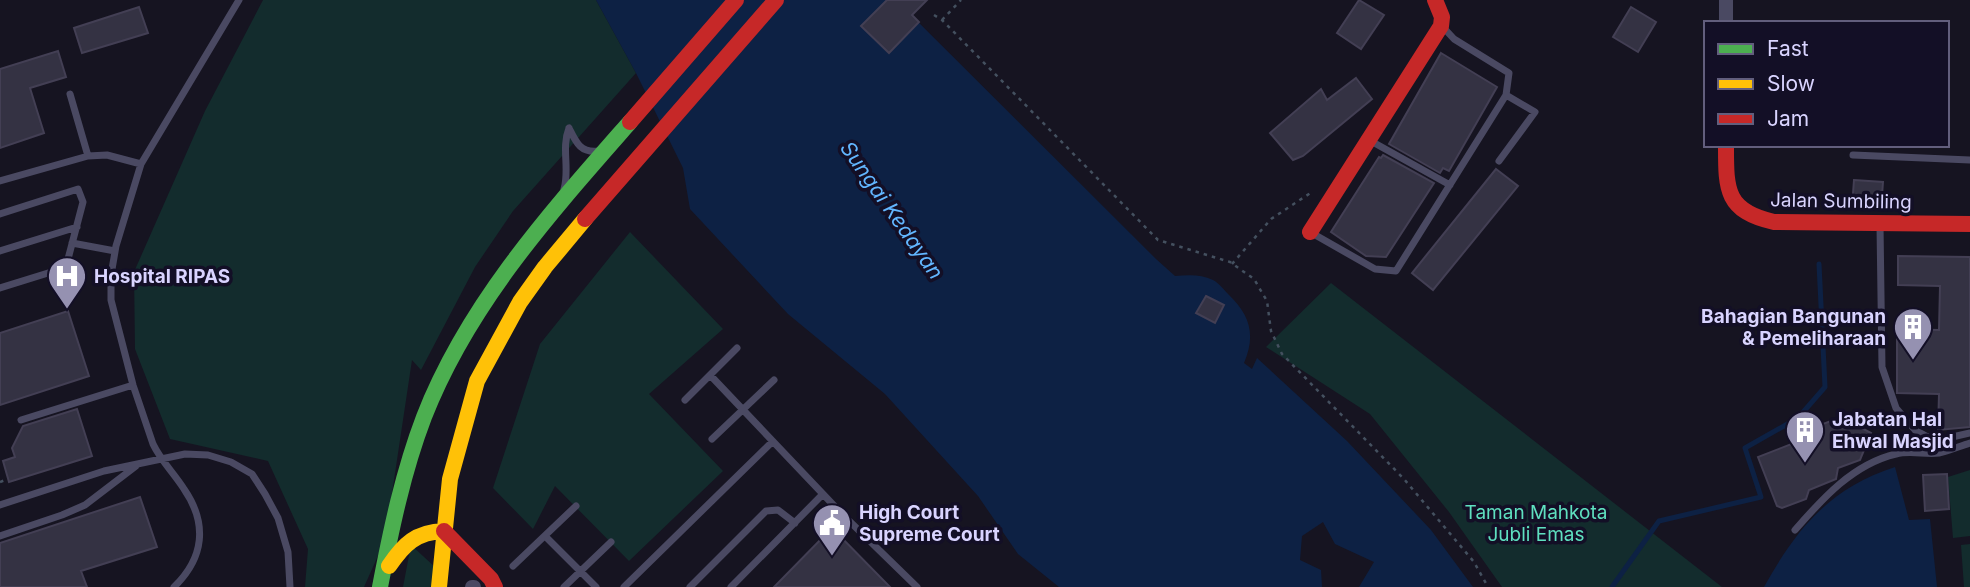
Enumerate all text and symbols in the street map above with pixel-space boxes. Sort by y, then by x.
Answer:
legend [1704,21,1949,147]
text: Fast [1767,36,1809,61]
text: Slow [1767,71,1815,96]
text: Jam [1767,106,1809,131]
water label: Sungai Kedayan [835,136,949,284]
street label: Jalan Sumbiling [1770,188,1912,214]
hospital icon: Hospital RIPAS [46,255,88,310]
place label: Hospital RIPAS [94,265,230,288]
place label: Bahagian Bangunan & Pemeliharaan [1701,305,1886,350]
building icon: Bahagian Bangunan & Pemeliharaan [1892,306,1934,361]
place label: Jabatan Hal Ehwal Masjid [1832,408,1954,453]
building icon: Jabatan Hal Ehwal Masjid [1784,409,1826,464]
place label: High Court Supreme Court [859,501,1000,546]
park label: Taman Mahkota Jubli Emas [1465,501,1607,546]
public building icon: High Court Supreme Court [811,502,853,557]

